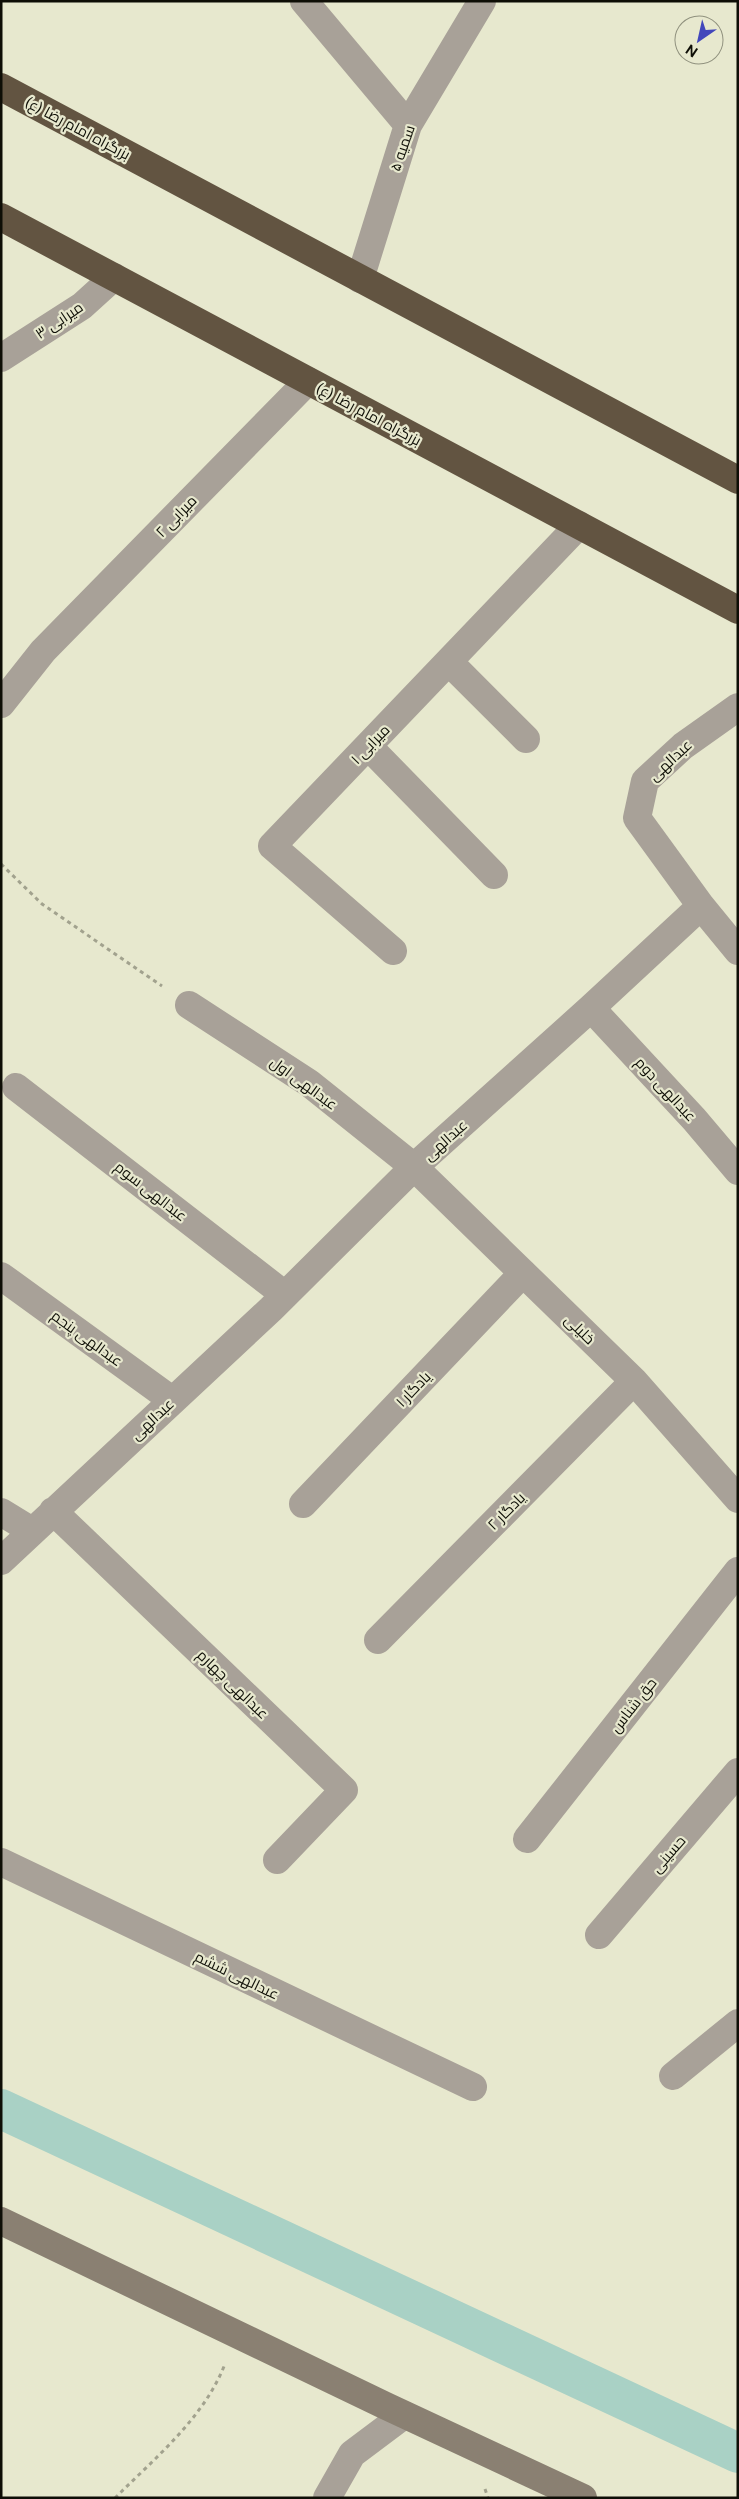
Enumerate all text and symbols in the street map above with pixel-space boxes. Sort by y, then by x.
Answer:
north arrow [674,15,724,65]
text: N [683,41,701,60]
street label: بزرگراه امام رضا (ع) [21,93,133,165]
street label: سمیه ۵ [386,123,418,173]
street label: میرابی ۳ [32,298,87,344]
street label: بزرگراه امام رضا (ع) [312,379,424,451]
street label: میرابی ۲ [152,492,201,542]
street label: میرابی ۱ [347,721,394,769]
street label: عبدالهی [645,736,696,786]
street label: عبدالهی اول [266,1053,341,1115]
street label: عبدالهی دوم [631,1054,700,1126]
street label: عبدالهی [420,1116,472,1165]
street label: عبدالهی سوم [110,1158,190,1226]
street label: عبدالهی پنجم [47,1307,126,1371]
street label: خلیلی [560,1311,599,1349]
street label: یادگار ۱ [392,1368,435,1411]
street label: عبدالهی [127,1395,178,1445]
street label: یادگار ۲ [484,1489,529,1534]
street label: عبدالهی چهارم [193,1646,272,1724]
street label: حق شناس [606,1674,661,1737]
street label: حسینی [647,1832,690,1877]
street label: عبدالهی ششم [191,1947,282,2004]

